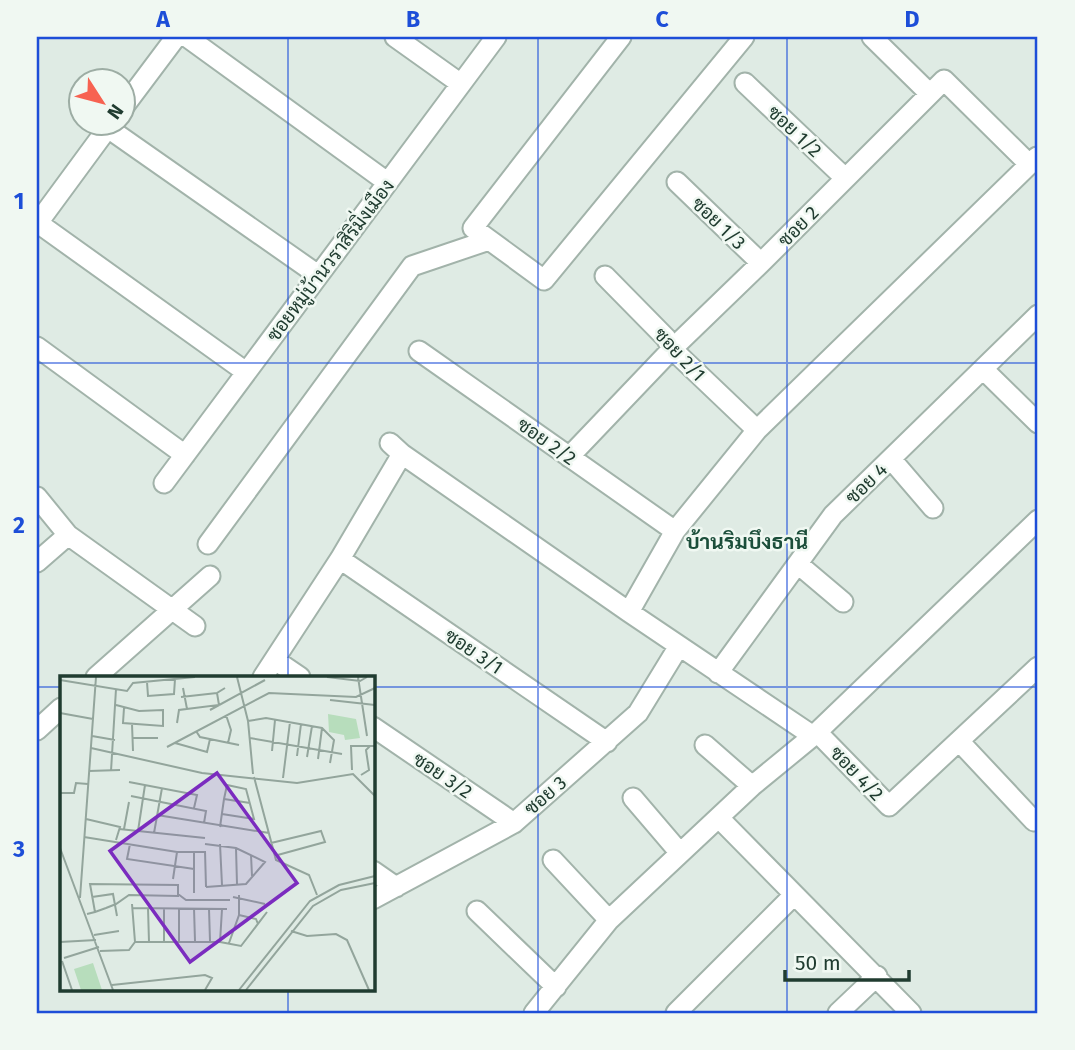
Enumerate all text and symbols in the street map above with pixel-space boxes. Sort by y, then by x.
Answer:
text: A [155,5,170,33]
text: B [406,5,420,33]
text: C [655,5,669,33]
text: D [905,5,920,33]
north arrow [66,66,136,136]
text: N [102,100,128,124]
street label: ซอย 1/2 [763,101,826,162]
street label: ซอยหมู่บ้านวราสิริมิ่งเมือง [258,172,400,347]
text: 1 [14,187,24,215]
street label: ซอย 1/3 [687,192,750,254]
street label: ซอย 2 [773,201,824,252]
street label: ซอย 2/1 [649,323,710,386]
street label: ซอย 2/2 [513,413,581,470]
street label: ซอย 4 [841,458,892,509]
text: 2 [13,511,25,539]
district label: บ้านริมบึงธานี [686,529,808,555]
street label: ซอย 3/1 [440,624,507,679]
inset map [60,676,374,990]
street label: ซอย 4/2 [825,741,888,805]
street label: ซอย 3/2 [409,747,477,804]
street label: ซอย 3 [520,771,571,820]
text: 3 [12,835,25,863]
scale bar [785,938,909,982]
text: 50 m [795,950,841,976]

